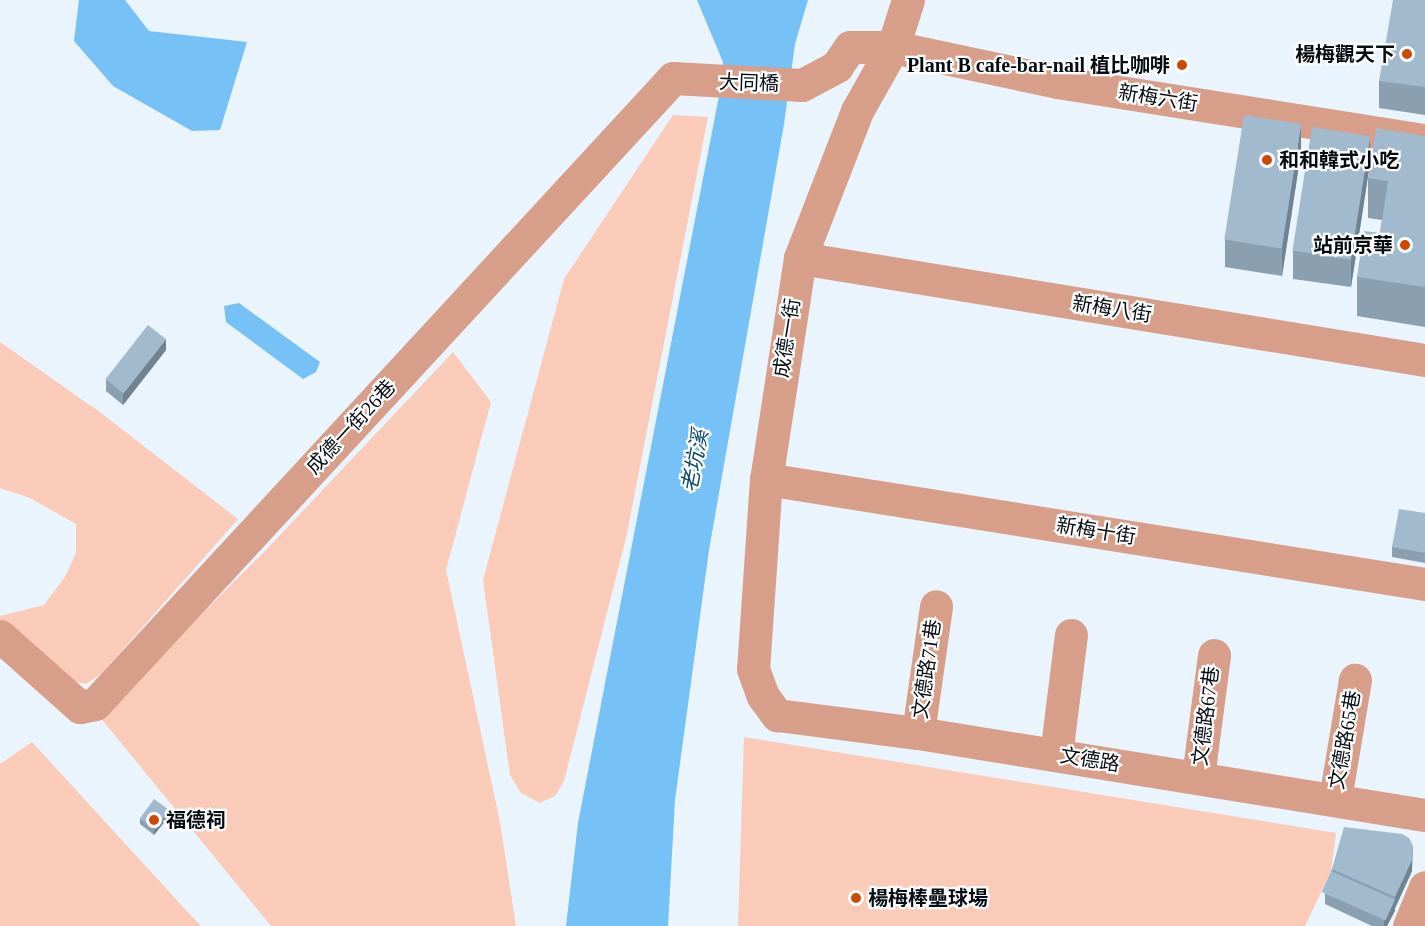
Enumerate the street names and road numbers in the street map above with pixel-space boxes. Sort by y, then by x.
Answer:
street label: 大同橋 [719,70,779,96]
street label: 新梅六街 [1117,80,1199,116]
street label: 新梅八街 [1071,291,1153,327]
street label: 成德一街 [769,297,805,379]
street label: 成德一街26巷 [301,375,401,479]
street label: 新梅十街 [1055,513,1137,549]
street label: 文德路71巷 [908,618,946,720]
street label: 文德路67巷 [1188,665,1224,767]
street label: 文德路65巷 [1324,689,1366,791]
street label: 文德路 [1058,743,1122,777]

